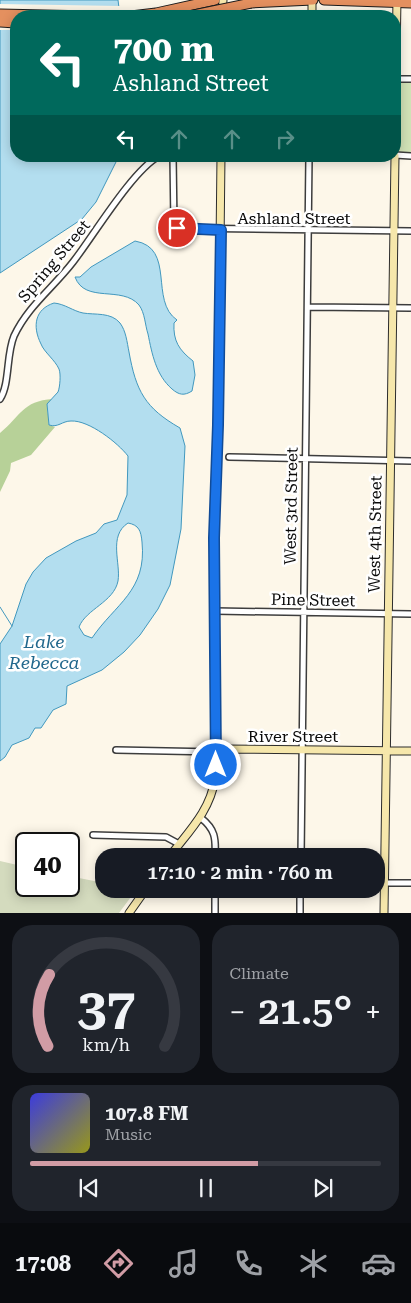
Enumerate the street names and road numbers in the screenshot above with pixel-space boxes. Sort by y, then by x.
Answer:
street label: Ashland Street [237,209,351,228]
street label: Spring Street [14,216,94,306]
street label: West 3rd Street [280,447,302,565]
street label: West 4th Street [364,475,386,593]
street label: Pine Street [271,590,355,610]
street label: River Street [248,727,338,746]

